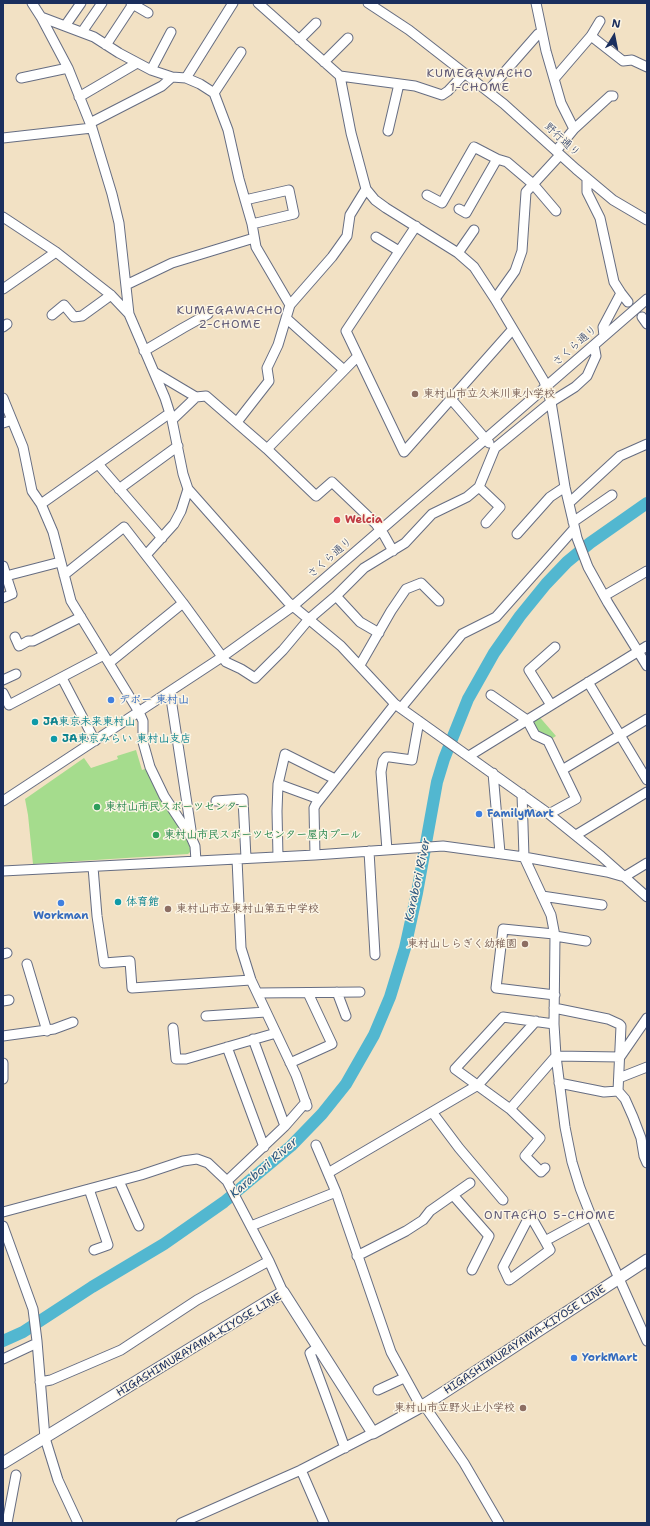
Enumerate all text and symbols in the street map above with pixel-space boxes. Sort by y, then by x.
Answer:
north arrow [594,16,634,56]
text: N [611,16,622,32]
district label: KUMEGAWACHO 1-CHOME [426,67,534,95]
street label: 野行通り [541,120,583,160]
district label: KUMEGAWACHO 2-CHOME [176,304,284,332]
street label: さくら通り [550,323,600,369]
place label: 東村山市立久米川東小学校 [423,387,555,401]
marker: 東村山市立久米川東小学校 [410,389,420,399]
place label: Welcia [345,513,382,527]
marker: Welcia [332,515,342,525]
street label: さくら通り [305,535,355,581]
place label: デポー 東村山 [119,693,189,707]
marker: デポー 東村山 [106,695,116,705]
place label: JA東京未来東村山 [43,715,135,729]
marker: JA東京未来東村山 [30,717,40,727]
place label: JA東京みらい 東村山支店 [62,732,191,746]
marker: JA東京みらい 東村山支店 [49,734,59,744]
place label: 東村山市民スポーツセンター [105,800,248,814]
marker: 東村山市民スポーツセンター [92,802,102,812]
place label: FamilyMart [487,807,554,821]
marker: FamilyMart [474,809,484,819]
place label: 東村山市民スポーツセンター屋内プール [164,828,361,842]
marker: 東村山市民スポーツセンター屋内プール [151,830,161,840]
water label: Karabori River [402,837,434,923]
place label: 体育館 [126,895,159,909]
marker: 体育館 [113,897,123,907]
marker: Workman [56,898,66,908]
place label: 東村山市立東村山第五中学校 [176,902,319,916]
marker: 東村山市立東村山第五中学校 [163,904,173,914]
place label: Workman [33,909,89,923]
place label: 東村山しらぎく幼稚園 [407,937,517,951]
marker: 東村山しらぎく幼稚園 [520,939,530,949]
water label: Karabori River [227,1135,301,1201]
district label: ONTACHO 5-CHOME [484,1209,616,1223]
street label: HIGASHIMURAYAMA-KIYOSE LINE [442,1283,608,1397]
street label: HIGASHIMURAYAMA-KIYOSE LINE [114,1290,284,1400]
place label: YorkMart [582,1351,638,1365]
marker: YorkMart [569,1353,579,1363]
place label: 東村山市立野火止小学校 [394,1401,515,1415]
marker: 東村山市立野火止小学校 [518,1403,528,1413]

